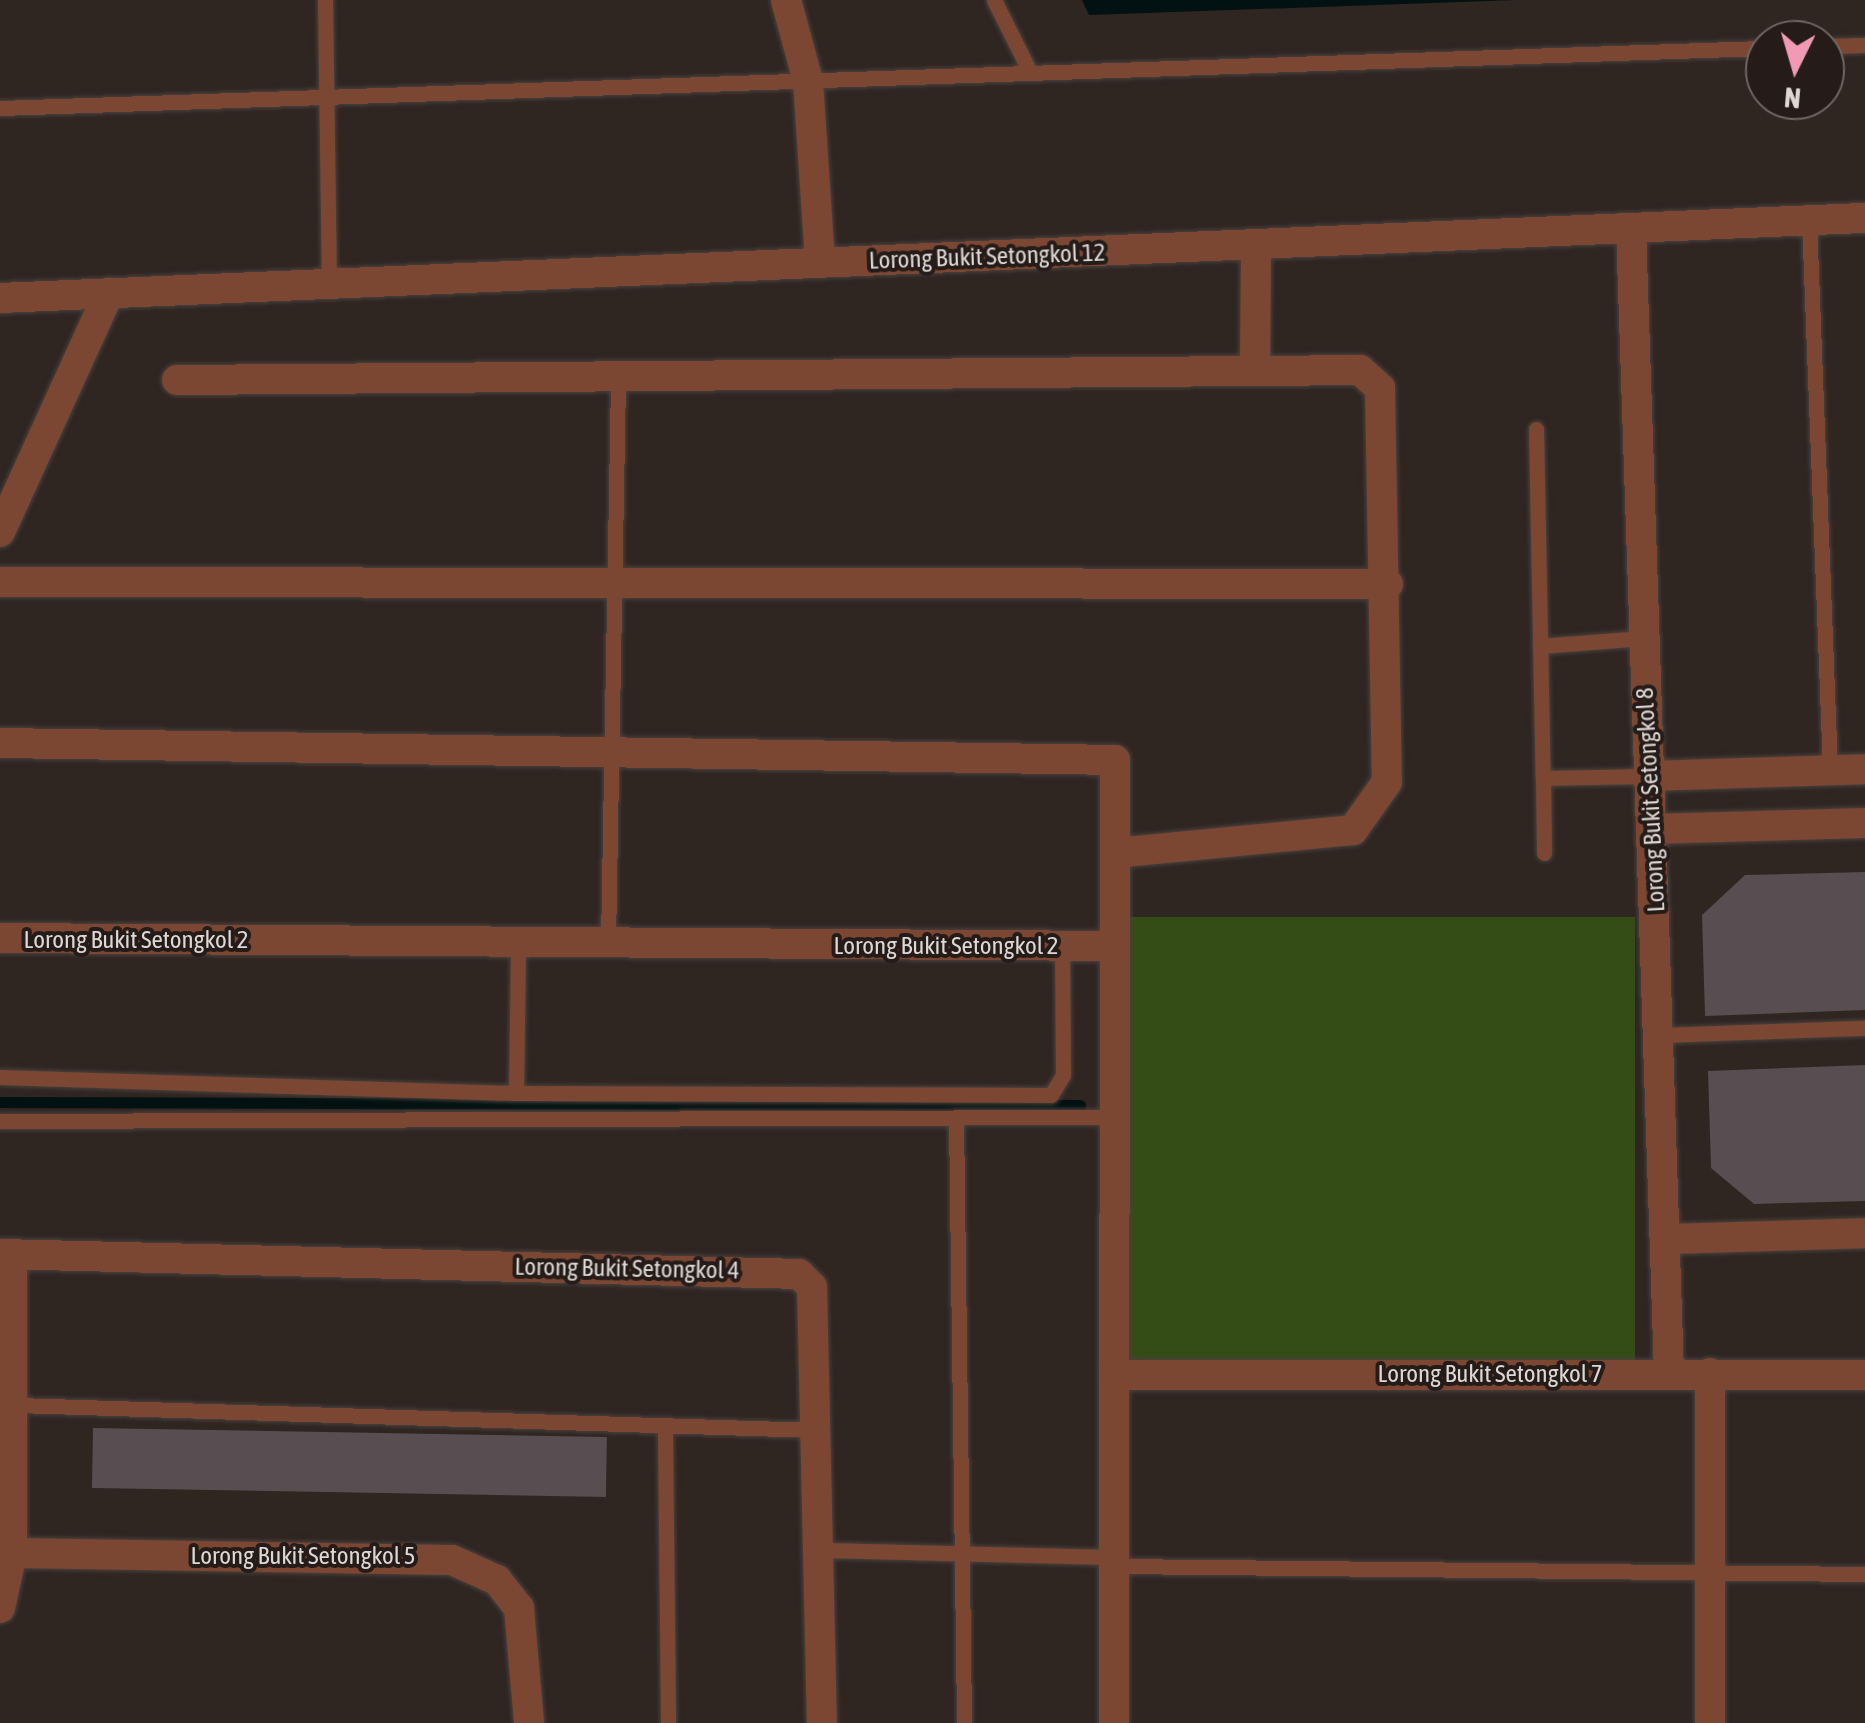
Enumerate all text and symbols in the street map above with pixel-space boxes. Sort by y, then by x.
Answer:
north arrow [1745,20,1845,120]
text: N [1783,81,1802,115]
street label: Lorong Bukit Setongkol 12 [868,237,1106,275]
street label: Lorong Bukit Setongkol 8 [1629,687,1671,913]
street label: Lorong Bukit Setongkol 2 [24,924,248,954]
street label: Lorong Bukit Setongkol 2 [834,930,1058,960]
street label: Lorong Bukit Setongkol 4 [514,1251,740,1285]
street label: Lorong Bukit Setongkol 7 [1378,1358,1602,1388]
street label: Lorong Bukit Setongkol 5 [191,1540,415,1570]

